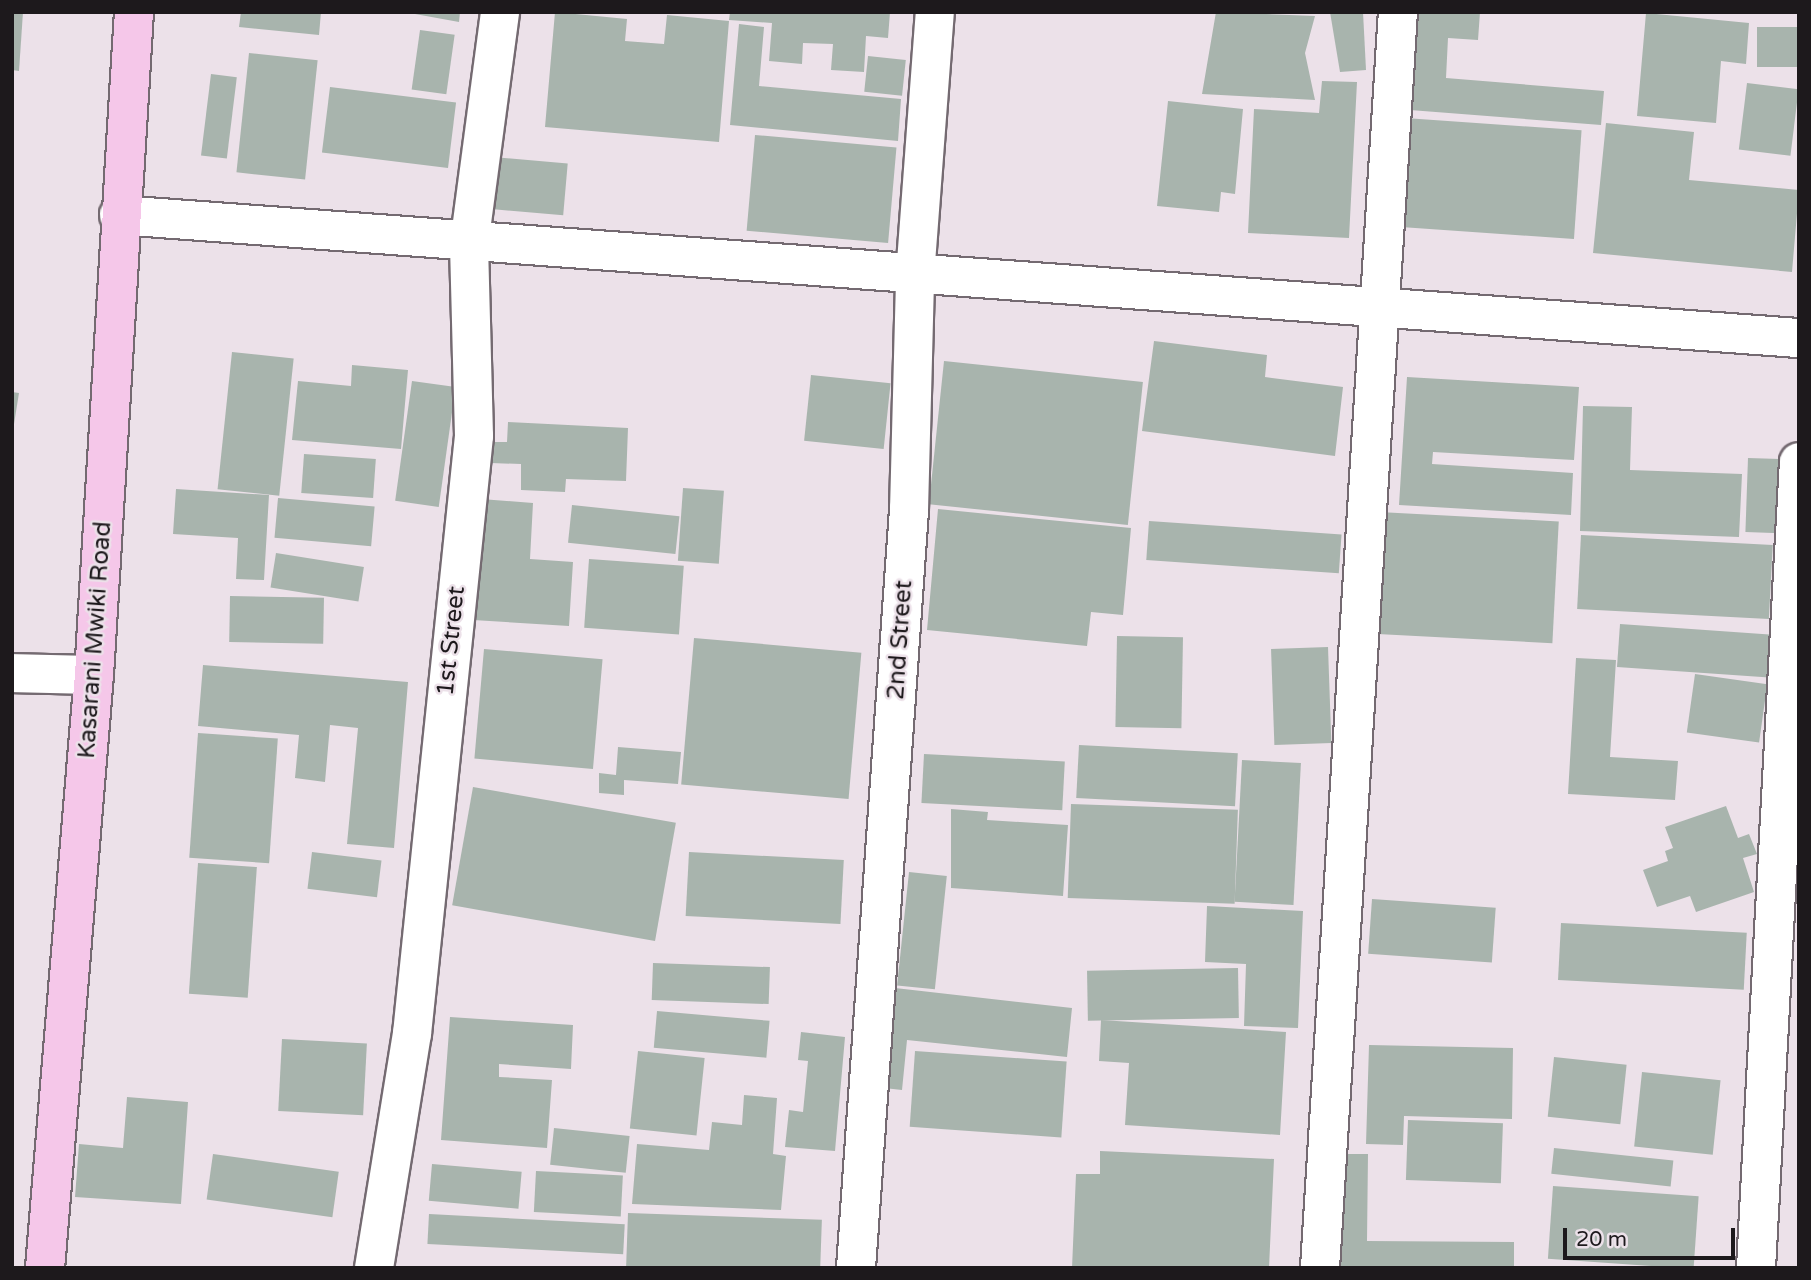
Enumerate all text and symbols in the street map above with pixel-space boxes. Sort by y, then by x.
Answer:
street label: Kasarani Mwiki Road [72,520,118,760]
street label: 2nd Street [881,579,919,701]
street label: 1st Street [431,585,471,697]
scale bar [1566,1214,1738,1258]
text: 20 m [1576,1227,1627,1252]

